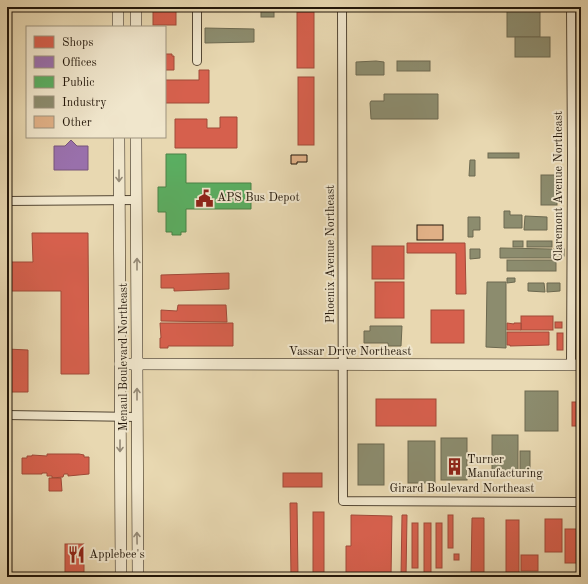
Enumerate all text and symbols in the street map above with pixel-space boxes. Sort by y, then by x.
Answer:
legend [26,26,166,138]
text: Shops [62,37,93,49]
text: Offices [62,57,97,69]
text: Public [62,77,94,89]
text: Industry [62,97,107,109]
street label: Claremont Avenue Northeast [553,111,565,261]
text: Other [62,117,92,129]
one-way arrow [115,169,123,182]
street label: Phoenix Avenue Northeast [325,185,337,323]
public building icon: APS Bus Depot [194,188,214,208]
place label: APS Bus Depot [217,192,300,204]
one-way arrow [133,258,141,271]
street label: Menaul Boulevard Northeast [118,283,130,431]
street label: Vassar Drive Northeast [289,346,411,358]
one-way arrow [133,388,141,401]
one-way arrow [116,439,124,452]
place label: Turner Manufacturing [467,454,543,480]
building icon: Turner Manufacturing [444,457,464,477]
street label: Girard Boulevard Northeast [390,483,534,495]
one-way arrow [134,532,141,545]
restaurant icon: Applebee's [66,545,86,565]
place label: Applebee's [89,549,145,561]

